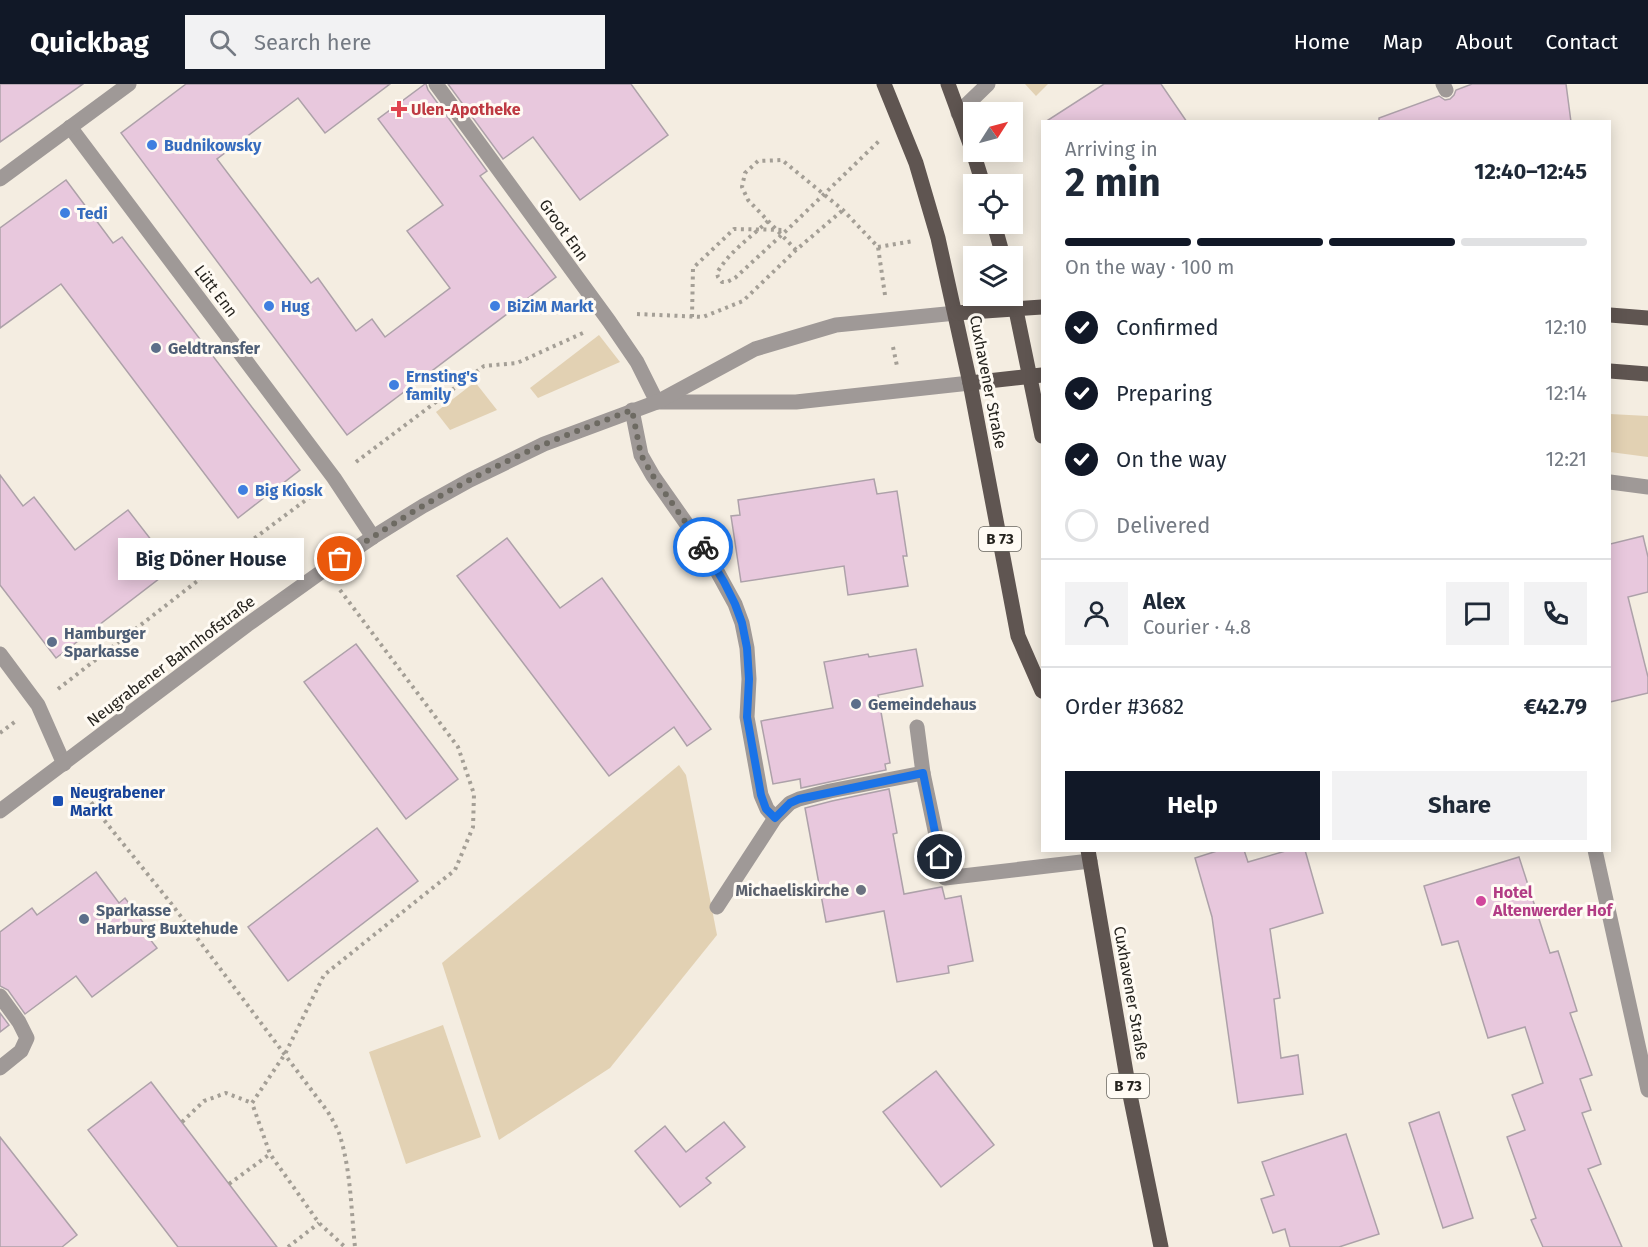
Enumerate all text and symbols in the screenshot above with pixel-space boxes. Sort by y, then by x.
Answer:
search box [185,15,605,69]
text: Quickbag [30,26,149,59]
icon: search [206,26,239,59]
text: Search here [254,29,372,56]
text: Home [1294,29,1350,55]
text: Map [1383,29,1423,55]
text: About [1456,29,1513,55]
text: Contact [1546,29,1618,55]
place label: Ulen-Apotheke [411,100,521,119]
marker: Ulen-Apotheke [392,102,406,116]
north arrow [963,102,1023,162]
map controls [963,102,1023,306]
place label: Budnikowsky [164,136,262,155]
text: Arriving in [1065,137,1158,161]
marker: Budnikowsky [145,138,159,152]
text: 12:40–12:45 [1474,158,1587,185]
text: 2 min [1065,160,1161,206]
button: locate [963,174,1023,234]
street label: Groot Enn [535,195,593,265]
place label: Tedi [77,204,108,223]
marker: Tedi [58,206,72,220]
button: layers [963,246,1023,306]
text: On the way · 100 m [1065,255,1234,279]
street label: Lütt Enn [190,261,242,321]
place label: Hug [281,297,310,316]
place label: BiZiM Markt [507,297,595,316]
marker: Hug [262,299,276,313]
marker: BiZiM Markt [488,299,502,313]
icon: check [1065,311,1098,344]
street label: Cuxhavener Straße [966,314,1010,450]
text: Confirmed [1116,314,1219,341]
text: 12:10 [1545,315,1587,339]
place label: Geldtransfer [168,339,261,358]
marker: Geldtransfer [149,341,163,355]
place label: Ernsting's family [406,367,478,404]
icon: check [1065,377,1098,410]
marker: Ernsting's family [387,378,401,392]
text: Preparing [1116,380,1212,407]
text: 12:14 [1545,381,1587,405]
icon: check [1065,443,1098,476]
text: On the way [1116,446,1227,473]
text: 12:21 [1546,447,1587,471]
place label: Big Kiosk [255,481,323,500]
marker: Big Kiosk [236,483,250,497]
text: Delivered [1116,512,1211,539]
courier [673,517,733,577]
road number: B 73 [979,527,1021,551]
icon: bike [687,531,720,564]
pin [314,533,365,584]
callout: Big Döner House [118,538,304,580]
icon: bag [323,542,356,575]
text: Big Döner House [136,547,286,571]
button: person [1065,582,1128,645]
button: chat [1446,582,1509,645]
button: phone [1524,582,1587,645]
text: Alex [1143,588,1186,615]
street label: Neugrabener Bahnhofstraße [83,592,259,730]
text: Courier · 4.8 [1143,615,1251,639]
place label: Hamburger Sparkasse [64,624,146,661]
marker: Hamburger Sparkasse [45,635,59,649]
text: Order #3682 [1065,693,1184,720]
text: €42.79 [1524,693,1587,720]
place label: Gemeindehaus [868,695,977,714]
marker: Gemeindehaus [849,697,863,711]
button: Help [1065,771,1320,840]
button: Share [1332,771,1587,840]
place label: Neugrabener Markt [70,783,165,820]
marker: Neugrabener Markt [51,794,65,808]
pin [914,831,965,882]
icon: home [923,840,956,873]
place label: Michaeliskirche [735,881,849,900]
marker: Michaeliskirche [854,883,868,897]
place label: Hotel Altenwerder Hof [1492,883,1614,920]
marker: Hotel Altenwerder Hof [1474,894,1488,908]
place label: Sparkasse Harburg Buxtehude [96,901,238,938]
marker: Sparkasse Harburg Buxtehude [77,912,91,926]
street label: Cuxhavener Straße [1110,925,1152,1061]
road number: B 73 [1107,1074,1149,1098]

